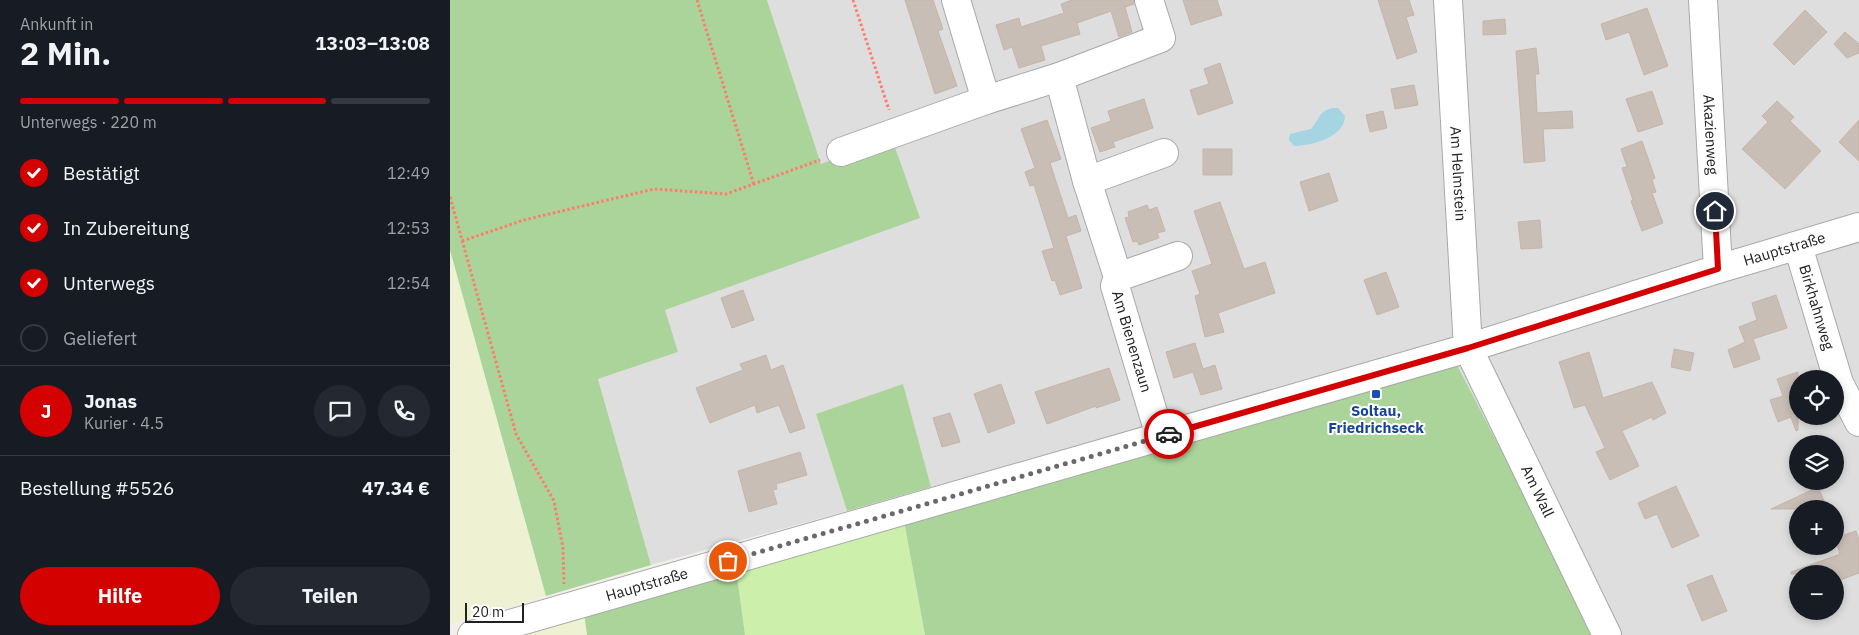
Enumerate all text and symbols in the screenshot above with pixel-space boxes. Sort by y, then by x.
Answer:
text: Ankunft in [20,14,93,34]
text: 13:03–13:08 [315,31,430,55]
text: 2 Min. [20,32,111,74]
street label: Akazienweg [1699,94,1723,176]
text: Unterwegs · 220 m [20,112,157,132]
street label: Am Helmstein [1446,126,1471,222]
icon: check [20,159,48,187]
text: Bestätigt [63,161,140,185]
text: 12:49 [387,163,430,183]
pin [1694,190,1736,232]
icon: home [1701,197,1729,225]
icon: check [20,214,48,242]
text: In Zubereitung [63,216,189,240]
text: 12:53 [387,218,430,238]
street label: Hauptstraße [1741,228,1828,270]
street label: Birkhahnweg [1795,262,1839,352]
icon: check [20,269,48,297]
text: Unterwegs [63,271,155,295]
text: 12:54 [387,273,430,293]
street label: Am Bienenzaun [1108,288,1156,395]
text: Geliefert [63,326,137,350]
map controls [1789,370,1844,620]
button: locate [1789,370,1844,425]
button: chat [314,385,366,437]
button: phone [378,385,430,437]
marker: Soltau, Friedrichseck [1370,388,1382,400]
text: Jonas [84,389,137,413]
text: J [41,399,51,423]
place label: Soltau, Friedrichseck [1328,401,1424,437]
courier [1144,409,1194,459]
text: Kurier · 4.5 [84,413,164,433]
icon: car [1155,420,1183,448]
button: layers [1789,435,1844,490]
street label: Am Wall [1517,462,1559,520]
text: Bestellung #5526 [20,476,174,500]
text: 47.34 € [362,476,430,500]
button: + [1789,500,1844,555]
pin [707,540,749,582]
icon: bag [714,547,742,575]
street label: Hauptstraße [603,563,690,605]
button: − [1789,565,1844,620]
button: Hilfe [20,567,220,625]
button: Teilen [230,567,430,625]
scale bar [465,600,524,623]
text: 20 m [472,603,504,621]

